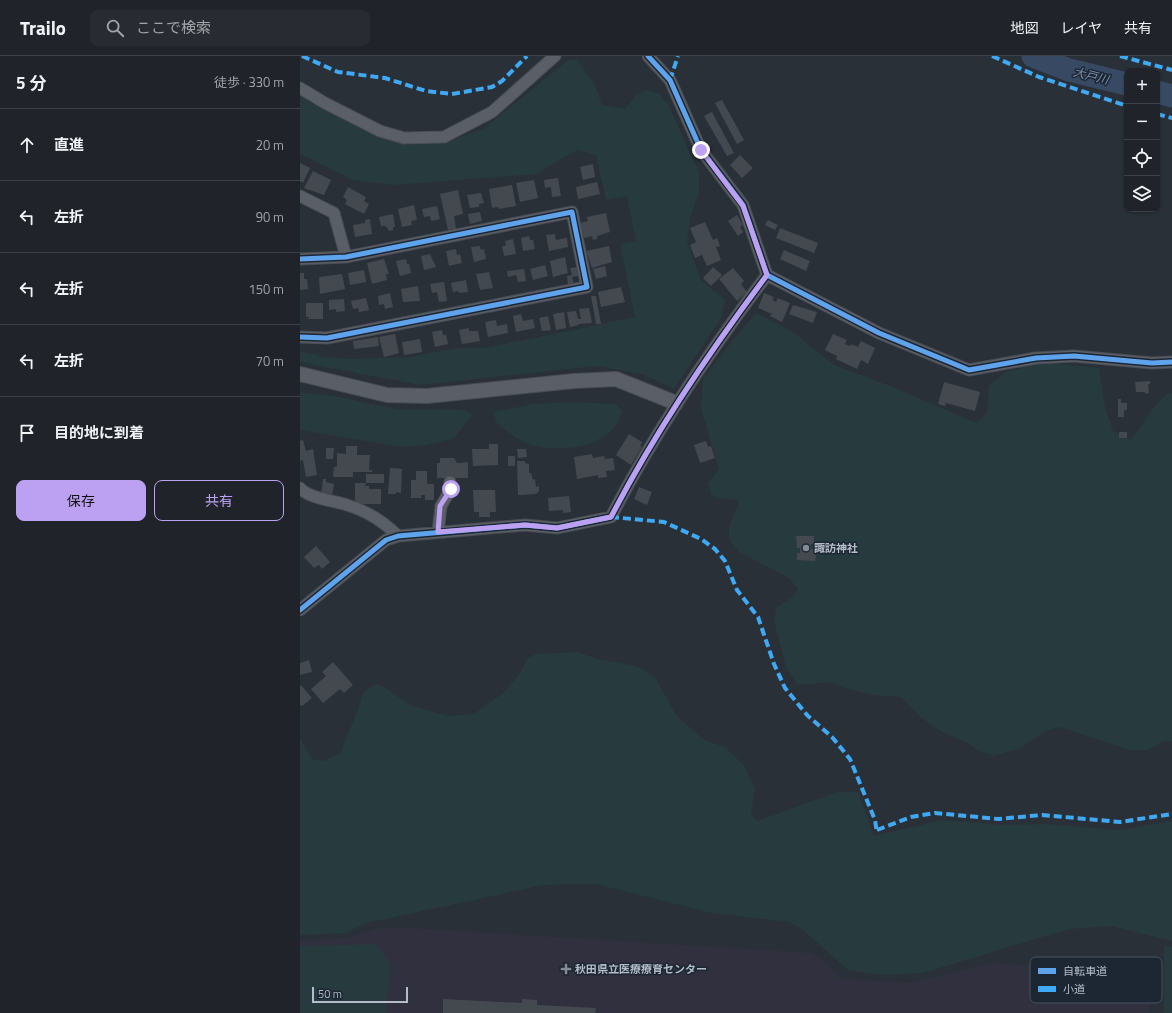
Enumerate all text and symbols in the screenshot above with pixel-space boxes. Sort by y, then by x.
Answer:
search box [90,10,370,46]
text: Trailo [20,13,66,42]
text: ここで検索 [136,16,211,39]
icon: search [104,17,126,39]
text: 地図 [1010,17,1038,38]
text: レイヤ [1060,17,1102,38]
text: 共有 [1124,17,1152,38]
water label: 大戸川 [1071,62,1113,90]
map controls [1124,68,1160,212]
button: + [1124,68,1160,104]
text: 5 分 [16,70,46,96]
text: 徒歩 · 330 m [214,72,284,92]
button: − [1124,104,1160,140]
text: 直進 [54,133,84,156]
icon: ahead [16,134,38,156]
text: 20 m [256,135,284,155]
button: locate [1124,140,1160,176]
route end [692,141,710,159]
button: layers [1124,176,1160,212]
text: 左折 [54,205,84,228]
icon: left [16,206,38,228]
text: 90 m [256,207,284,227]
text: 左折 [54,277,84,300]
icon: left [16,278,38,300]
text: 150 m [248,279,284,299]
text: 左折 [54,349,84,372]
icon: left [16,350,38,372]
text: 70 m [256,351,284,371]
text: 目的地に到着 [54,421,144,444]
icon: arrive [16,422,38,444]
button: 保存 [16,480,146,521]
button: 共有 [154,480,284,521]
route start [442,480,460,498]
place label: 諏訪神社 [814,540,858,556]
marker: 諏訪神社 [801,543,811,553]
legend [1030,957,1162,1003]
place label: 秋田県立医療療育センター [575,961,707,977]
marker: 秋田県立医療療育センター [560,963,572,975]
text: 自転車道 [1063,963,1107,979]
text: 小道 [1063,981,1085,997]
scale bar [312,985,408,1004]
text: 50 m [318,986,342,1002]

